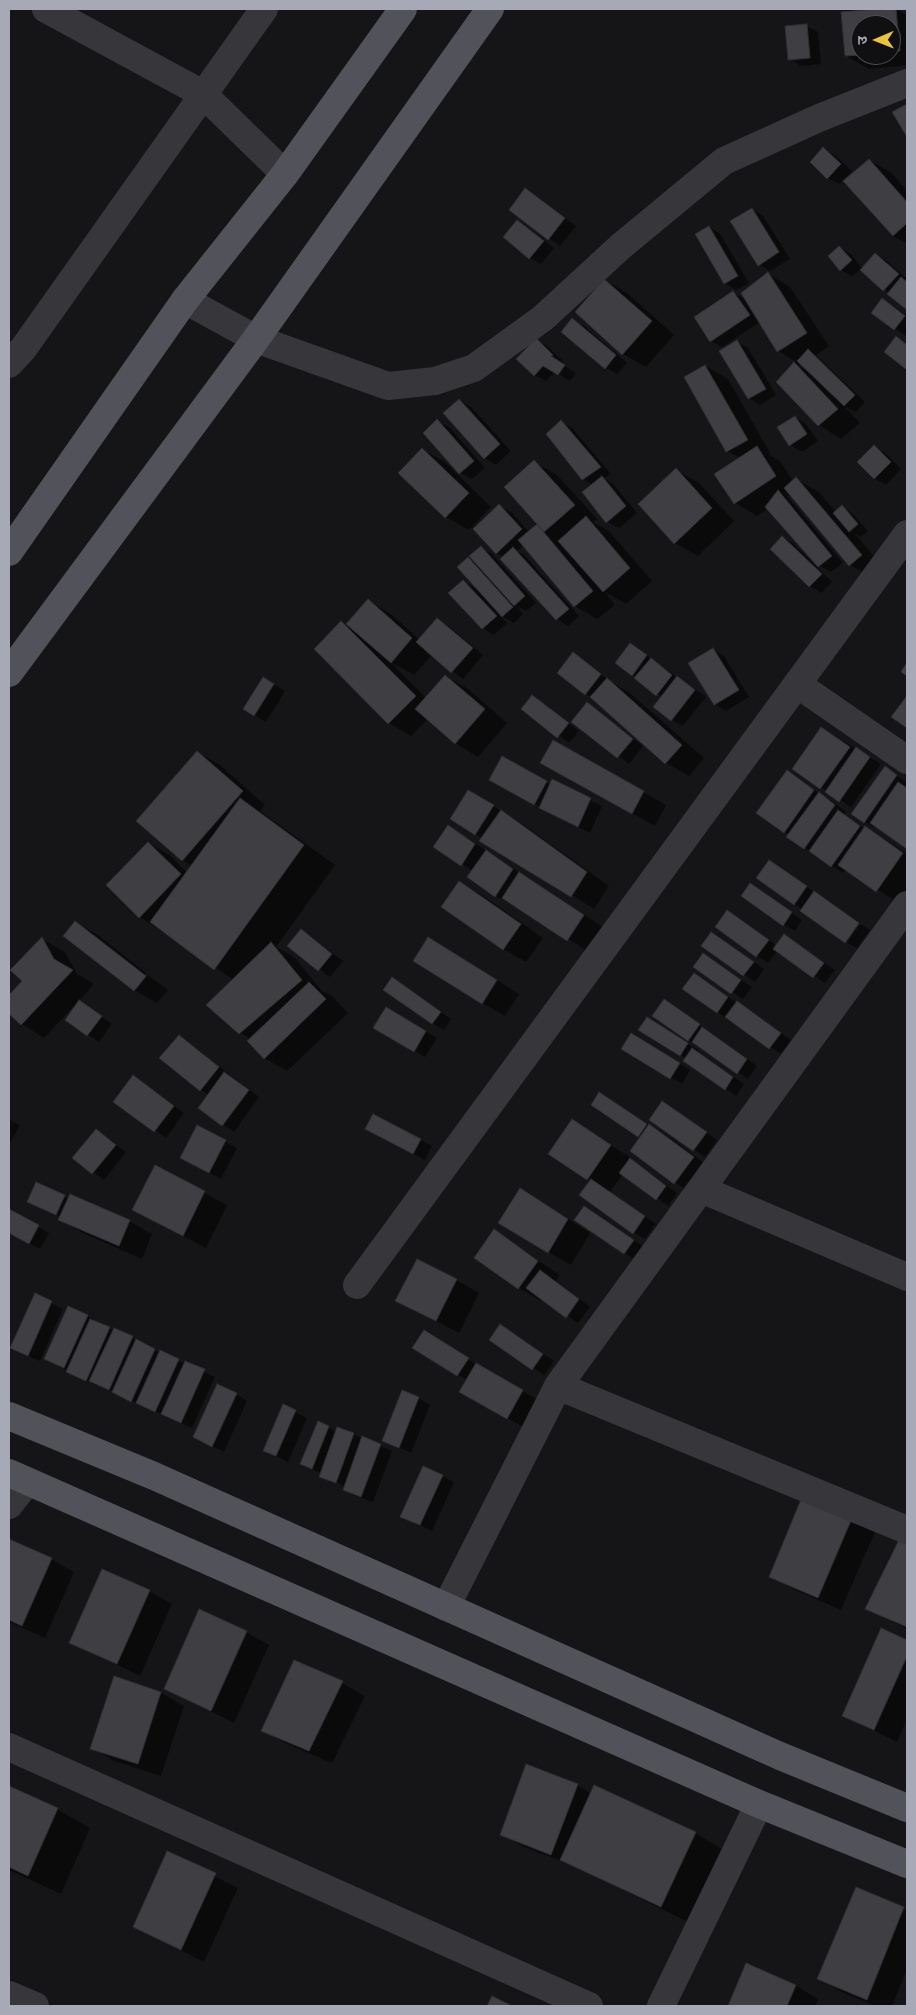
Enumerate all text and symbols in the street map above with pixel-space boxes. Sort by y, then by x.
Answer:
north arrow [851,15,901,65]
text: उ [853,36,870,45]

